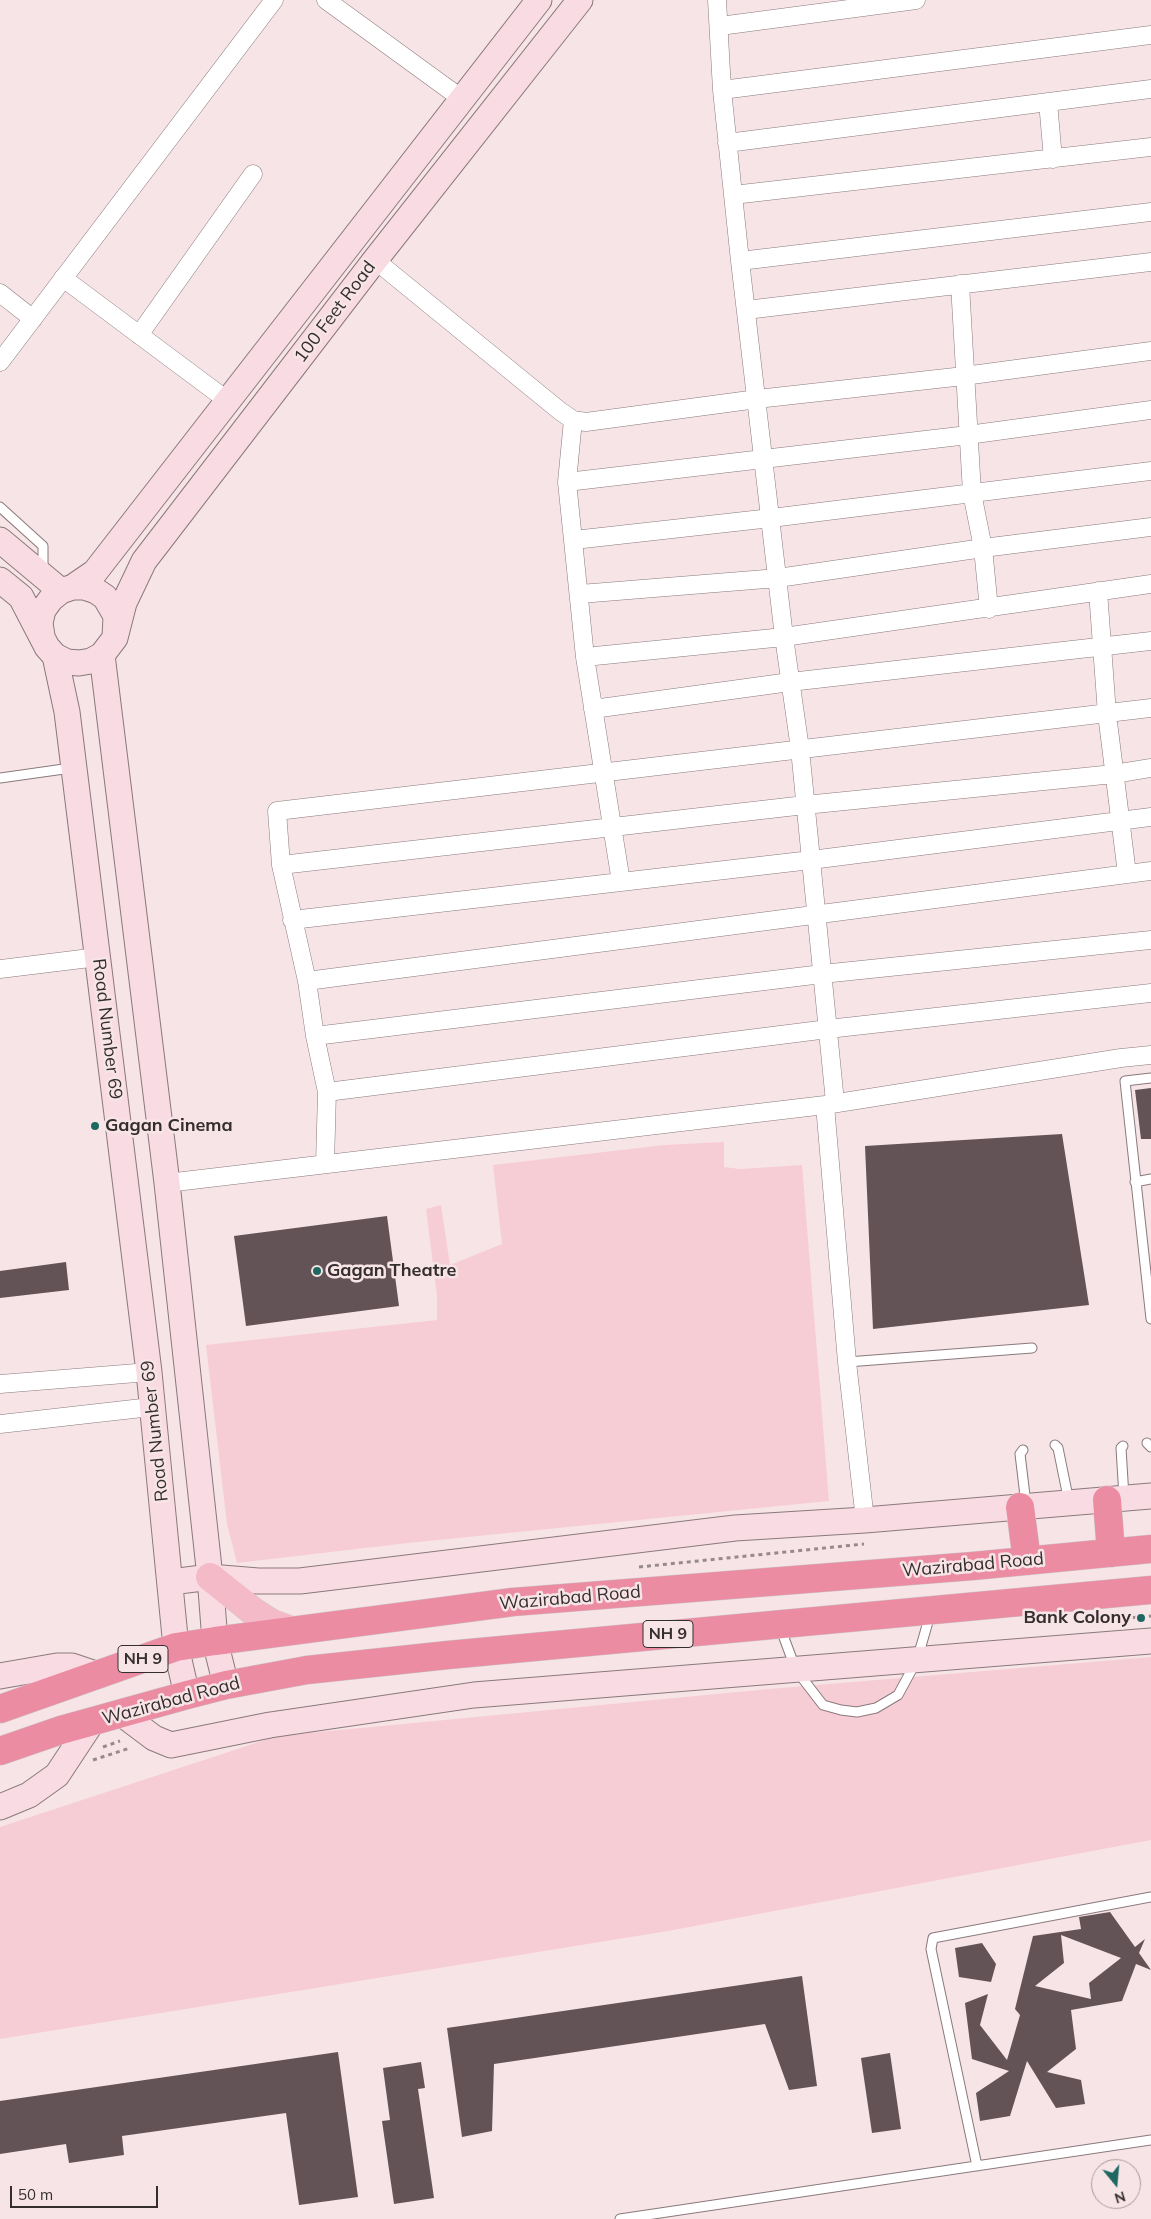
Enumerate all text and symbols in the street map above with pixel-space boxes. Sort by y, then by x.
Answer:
street label: 100 Feet Road [290,257,380,367]
street label: Road Number 69 [88,957,126,1101]
place label: Gagan Cinema [105,1115,233,1137]
marker: Gagan Cinema [89,1120,101,1132]
place label: Gagan Theatre [327,1260,456,1282]
marker: Gagan Theatre [311,1265,323,1277]
street label: Road Number 69 [137,1359,173,1503]
street label: Wazirabad Road [901,1548,1045,1582]
street label: Wazirabad Road [498,1581,642,1615]
place label: Bank Colony [1023,1607,1131,1629]
marker: Bank Colony [1135,1612,1147,1624]
road number: NH 9 [643,1620,693,1648]
road number: NH 9 [118,1646,168,1672]
street label: Wazirabad Road [100,1672,242,1730]
north arrow [1091,2159,1141,2209]
scale bar [12,2176,160,2208]
text: 50 m [18,2185,53,2204]
text: N [1112,2187,1128,2208]

